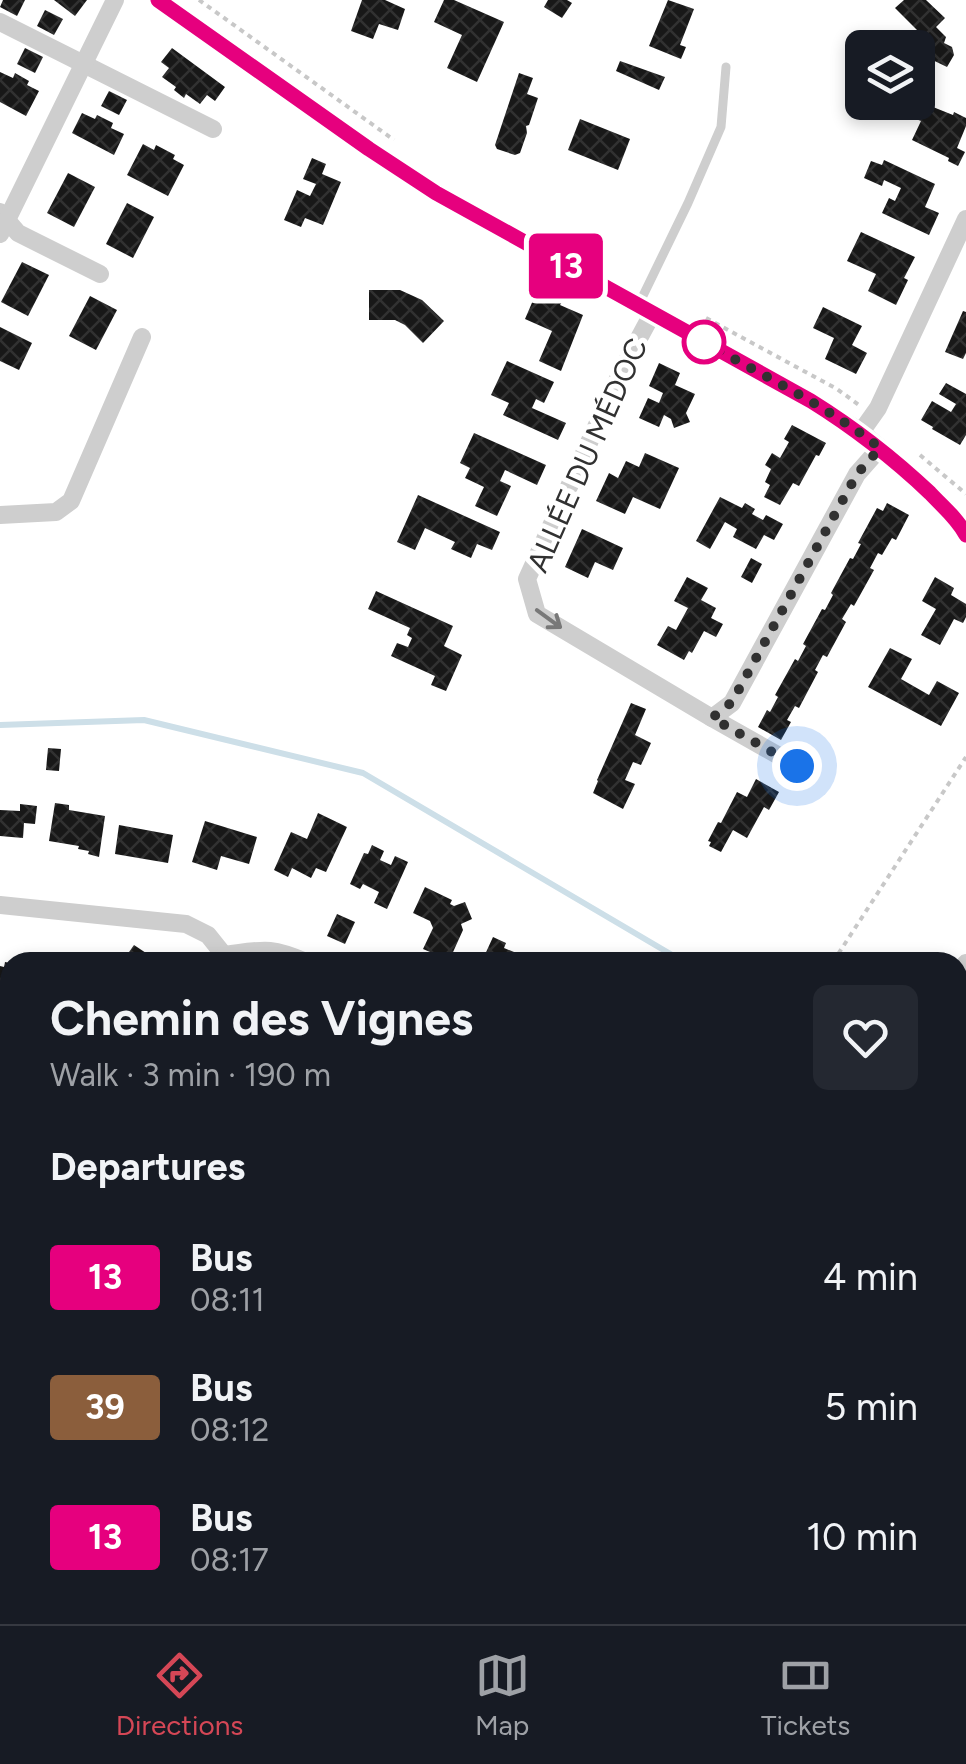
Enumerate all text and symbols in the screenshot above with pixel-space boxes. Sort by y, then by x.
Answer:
map controls [845,30,935,120]
button: layers [845,30,935,120]
line badge: 13 [521,234,611,298]
text: 13 [549,245,583,287]
unlabelled marker [683,321,725,363]
street label: ALLÉE DU MÉDOC [519,332,655,578]
one-way arrow [535,608,563,629]
your location [772,741,822,791]
button: heart [813,985,918,1090]
text: Chemin des Vignes [50,989,473,1047]
text: Walk · 3 min · 190 m [50,1056,331,1094]
text: Departures [50,1144,245,1190]
text: Bus [190,1235,253,1281]
text: 4 min [823,1254,918,1300]
text: 13 [88,1256,122,1298]
text: 08:11 [190,1281,265,1319]
text: Bus [190,1365,253,1411]
text: 5 min [824,1384,918,1430]
text: 39 [85,1386,125,1428]
text: 08:12 [190,1411,269,1449]
text: Bus [190,1495,253,1541]
text: 10 min [806,1514,918,1560]
text: 13 [88,1516,122,1558]
text: 08:17 [190,1541,269,1579]
tab: Directions [116,1648,243,1742]
tab: Map [475,1648,530,1742]
tab: Tickets [761,1648,850,1742]

